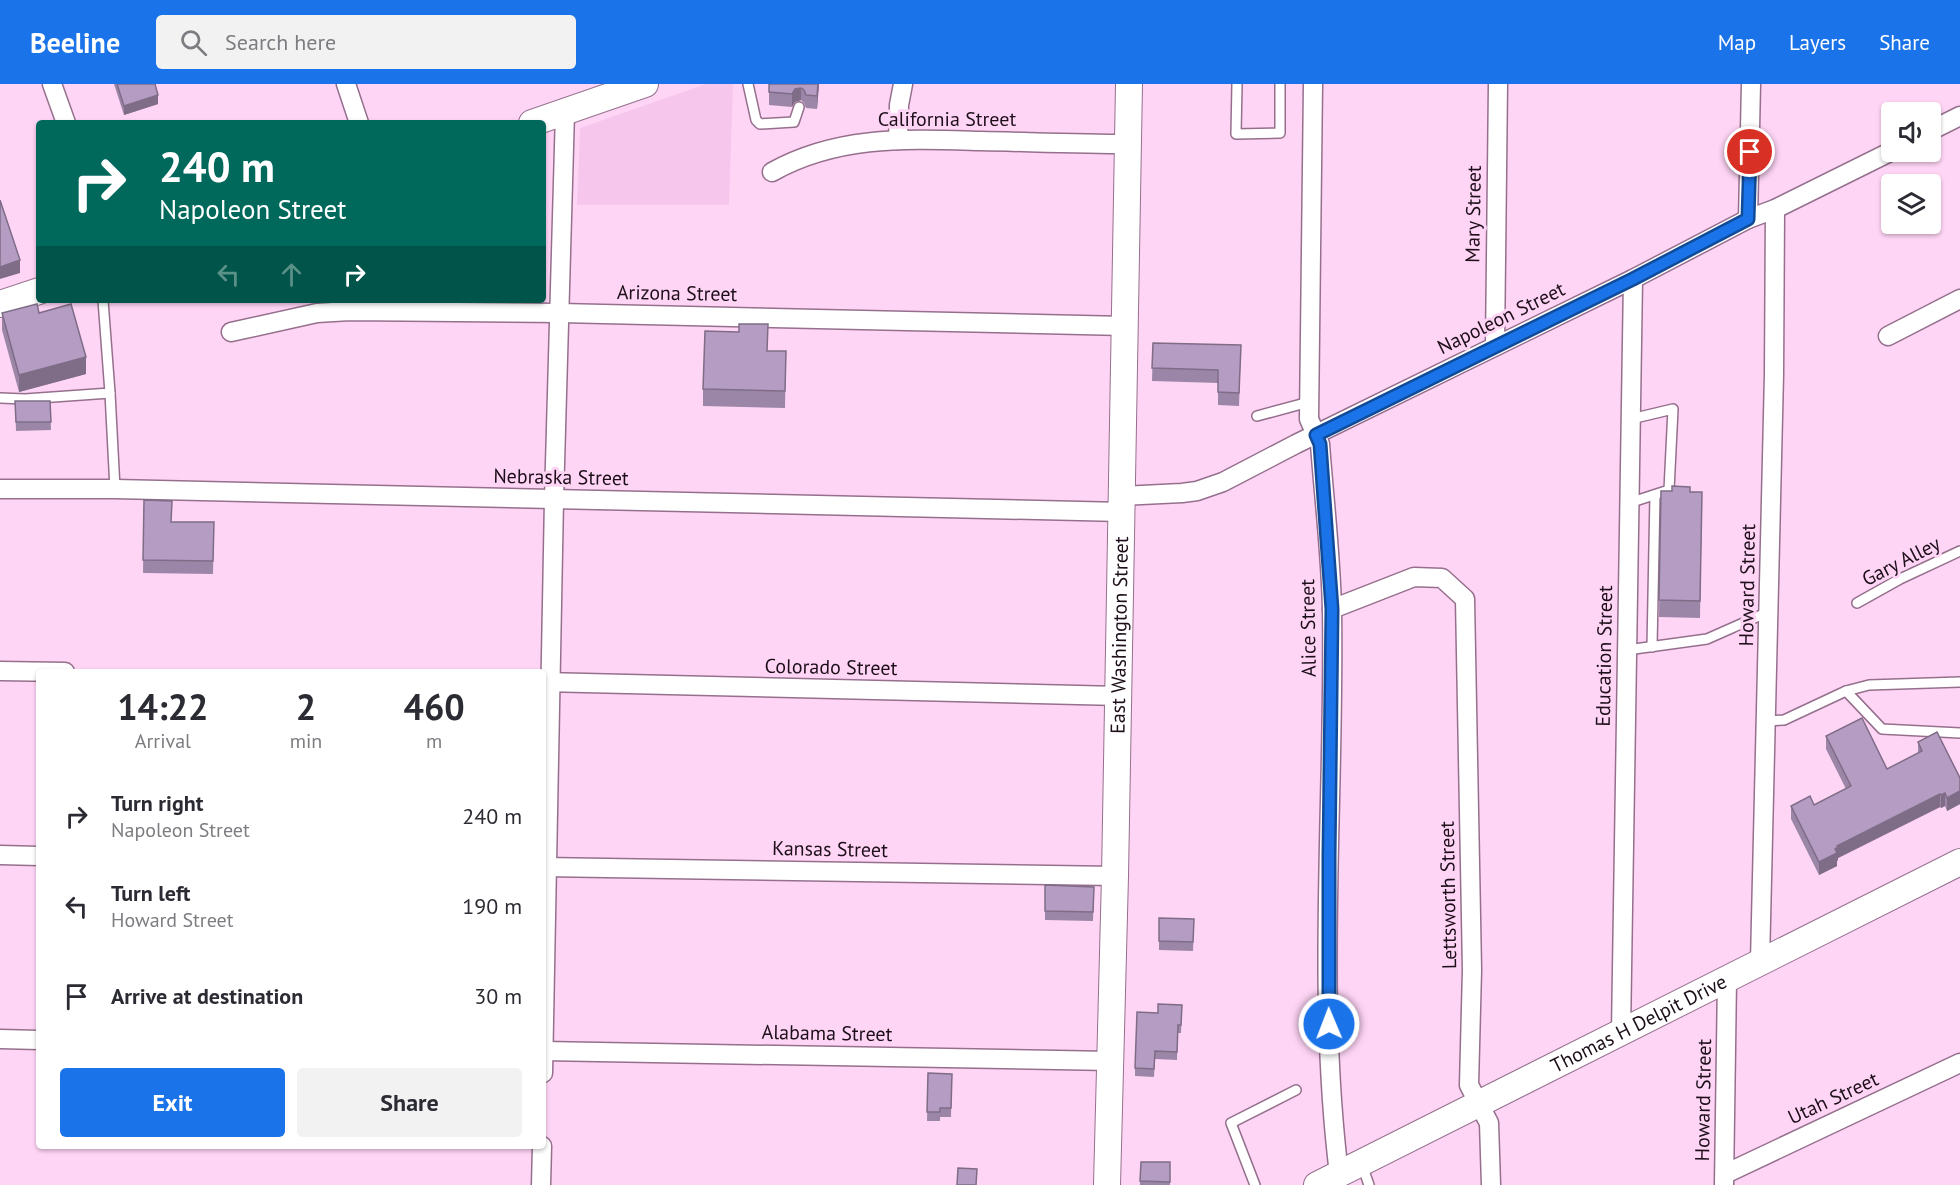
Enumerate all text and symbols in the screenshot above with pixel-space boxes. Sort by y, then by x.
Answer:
search box [156,15,576,69]
text: Beeline [30,24,120,61]
icon: search [177,26,210,59]
text: Search here [225,28,336,56]
text: Map [1718,29,1756,56]
text: Layers [1789,29,1846,56]
text: Share [1879,29,1930,56]
map controls [1881,102,1941,234]
button: sound [1881,102,1941,162]
street label: California Street [878,106,1016,132]
pin [1724,126,1775,177]
icon: arrive [1733,135,1766,168]
text: 240 m [159,139,275,194]
icon: right [60,144,138,222]
street label: Mary Street [1459,165,1487,263]
button: layers [1881,174,1941,234]
text: Napoleon Street [159,192,346,226]
icon: left [212,258,245,291]
icon: ahead [275,258,308,291]
icon: right [338,258,371,291]
street label: Napoleon Street [1433,276,1569,360]
street label: Arizona Street [617,279,738,307]
street label: Nebraska Street [493,463,629,491]
street label: Howard Street [1733,523,1761,646]
street label: Gary Alley [1857,530,1945,592]
street label: East Washington Street [1105,536,1134,734]
street label: Alice Street [1294,579,1322,677]
street label: Education Street [1590,585,1618,727]
street label: Colorado Street [764,653,898,681]
text: 14:22 [117,683,209,730]
text: 2 [296,683,316,730]
text: 460 [404,683,465,730]
text: Arrival [135,728,191,754]
text: min [290,728,322,754]
text: m [426,728,442,754]
text: Turn right [111,789,203,817]
icon: right [60,800,93,833]
text: 240 m [462,802,522,830]
text: Napoleon Street [111,817,250,843]
street label: Lettsworth Street [1434,821,1462,969]
street label: Kansas Street [772,835,888,863]
text: Turn left [111,879,191,907]
icon: left [60,890,93,923]
text: 190 m [462,892,522,920]
text: Howard Street [111,907,234,933]
street label: Thomas H Delpit Drive [1546,968,1731,1079]
icon: arrive [60,980,93,1013]
text: Arrive at destination [111,982,303,1010]
text: 30 m [474,982,522,1010]
position arrow [1297,992,1361,1056]
street label: Alabama Street [761,1019,893,1047]
street label: Howard Street [1689,1038,1717,1161]
street label: Utah Street [1784,1066,1883,1130]
button: Exit [60,1068,285,1137]
button: Share [297,1068,522,1137]

